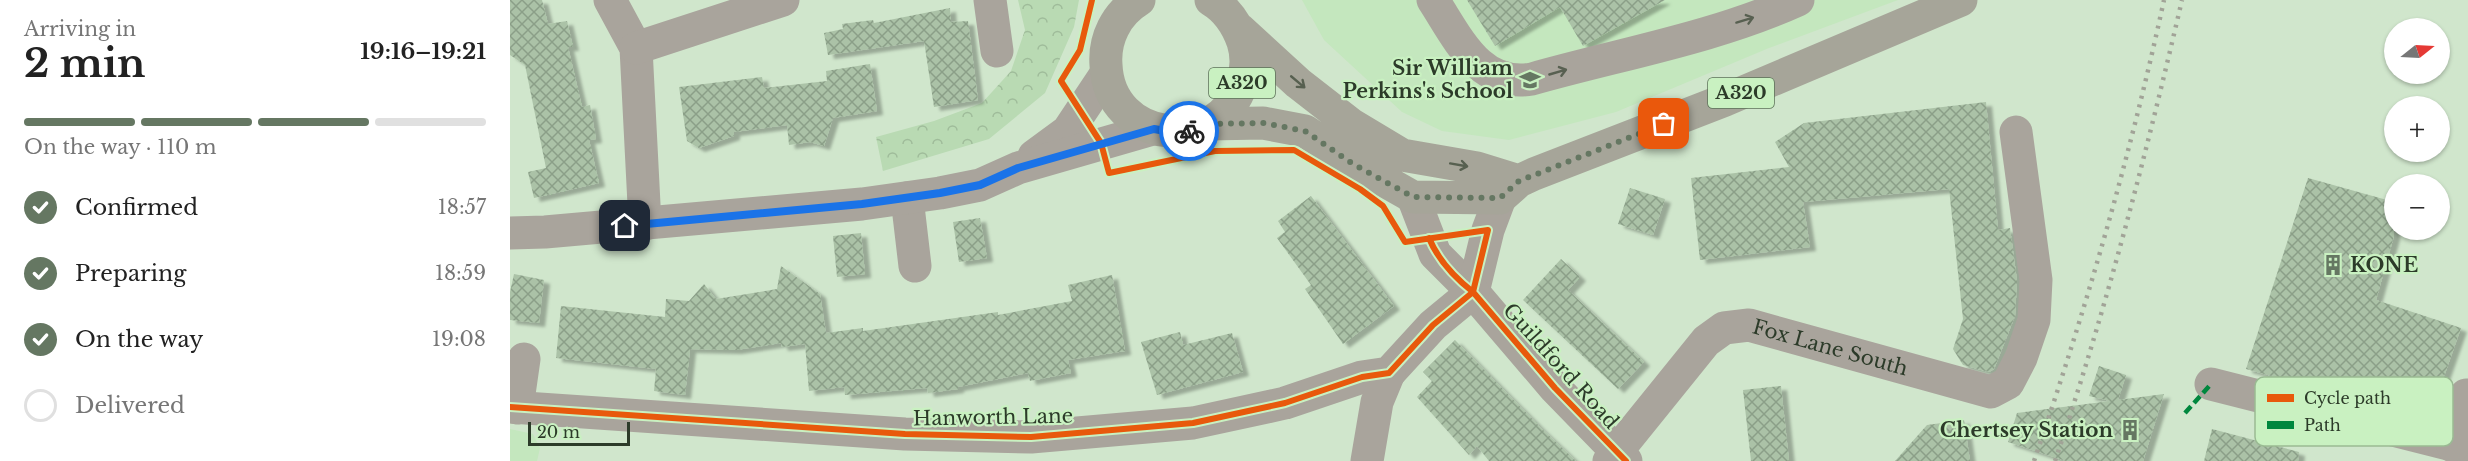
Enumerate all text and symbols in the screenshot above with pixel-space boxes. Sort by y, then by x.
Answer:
one-way arrow [1736,14,1755,25]
text: Arriving in [24,17,136,41]
north arrow [2384,18,2450,84]
map controls [2384,18,2450,240]
text: 19:16–19:21 [360,38,486,65]
text: 2 min [24,39,145,88]
place label: Sir William Perkins's School [1342,56,1513,103]
one-way arrow [1548,66,1567,77]
road number: A320 [1209,68,1275,98]
school or university icon: Sir William Perkins's School [1518,68,1542,92]
one-way arrow [1290,75,1305,89]
road number: A320 [1708,78,1774,108]
button: + [2384,96,2450,162]
pin [1638,98,1689,149]
courier [1159,101,1219,161]
icon: bag [1647,107,1680,140]
icon: bike [1173,115,1206,148]
text: On the way · 110 m [24,135,217,159]
one-way arrow [1449,160,1469,171]
button: − [2384,174,2450,240]
icon: check [24,191,57,224]
text: Confirmed [75,194,198,221]
text: 18:57 [438,195,486,219]
pin [599,200,650,251]
icon: home [608,209,641,242]
building icon: KONE [2321,253,2345,277]
place label: KONE [2350,253,2418,277]
icon: check [24,257,57,290]
text: Preparing [75,260,186,287]
text: 18:59 [435,261,486,285]
street label: Guildford Road [1498,298,1624,434]
street label: Fox Lane South [1750,315,1911,381]
icon: check [24,323,57,356]
text: On the way [75,326,203,353]
text: 19:08 [432,327,486,351]
legend [2255,377,2453,446]
text: Cycle path [2304,388,2391,408]
text: Delivered [75,392,185,419]
street label: Hanworth Lane [913,404,1073,430]
text: Path [2304,415,2341,435]
place label: Chertsey Station [1940,418,2113,442]
building icon: Chertsey Station [2118,418,2142,442]
scale bar [528,419,630,446]
text: 20 m [537,422,580,442]

